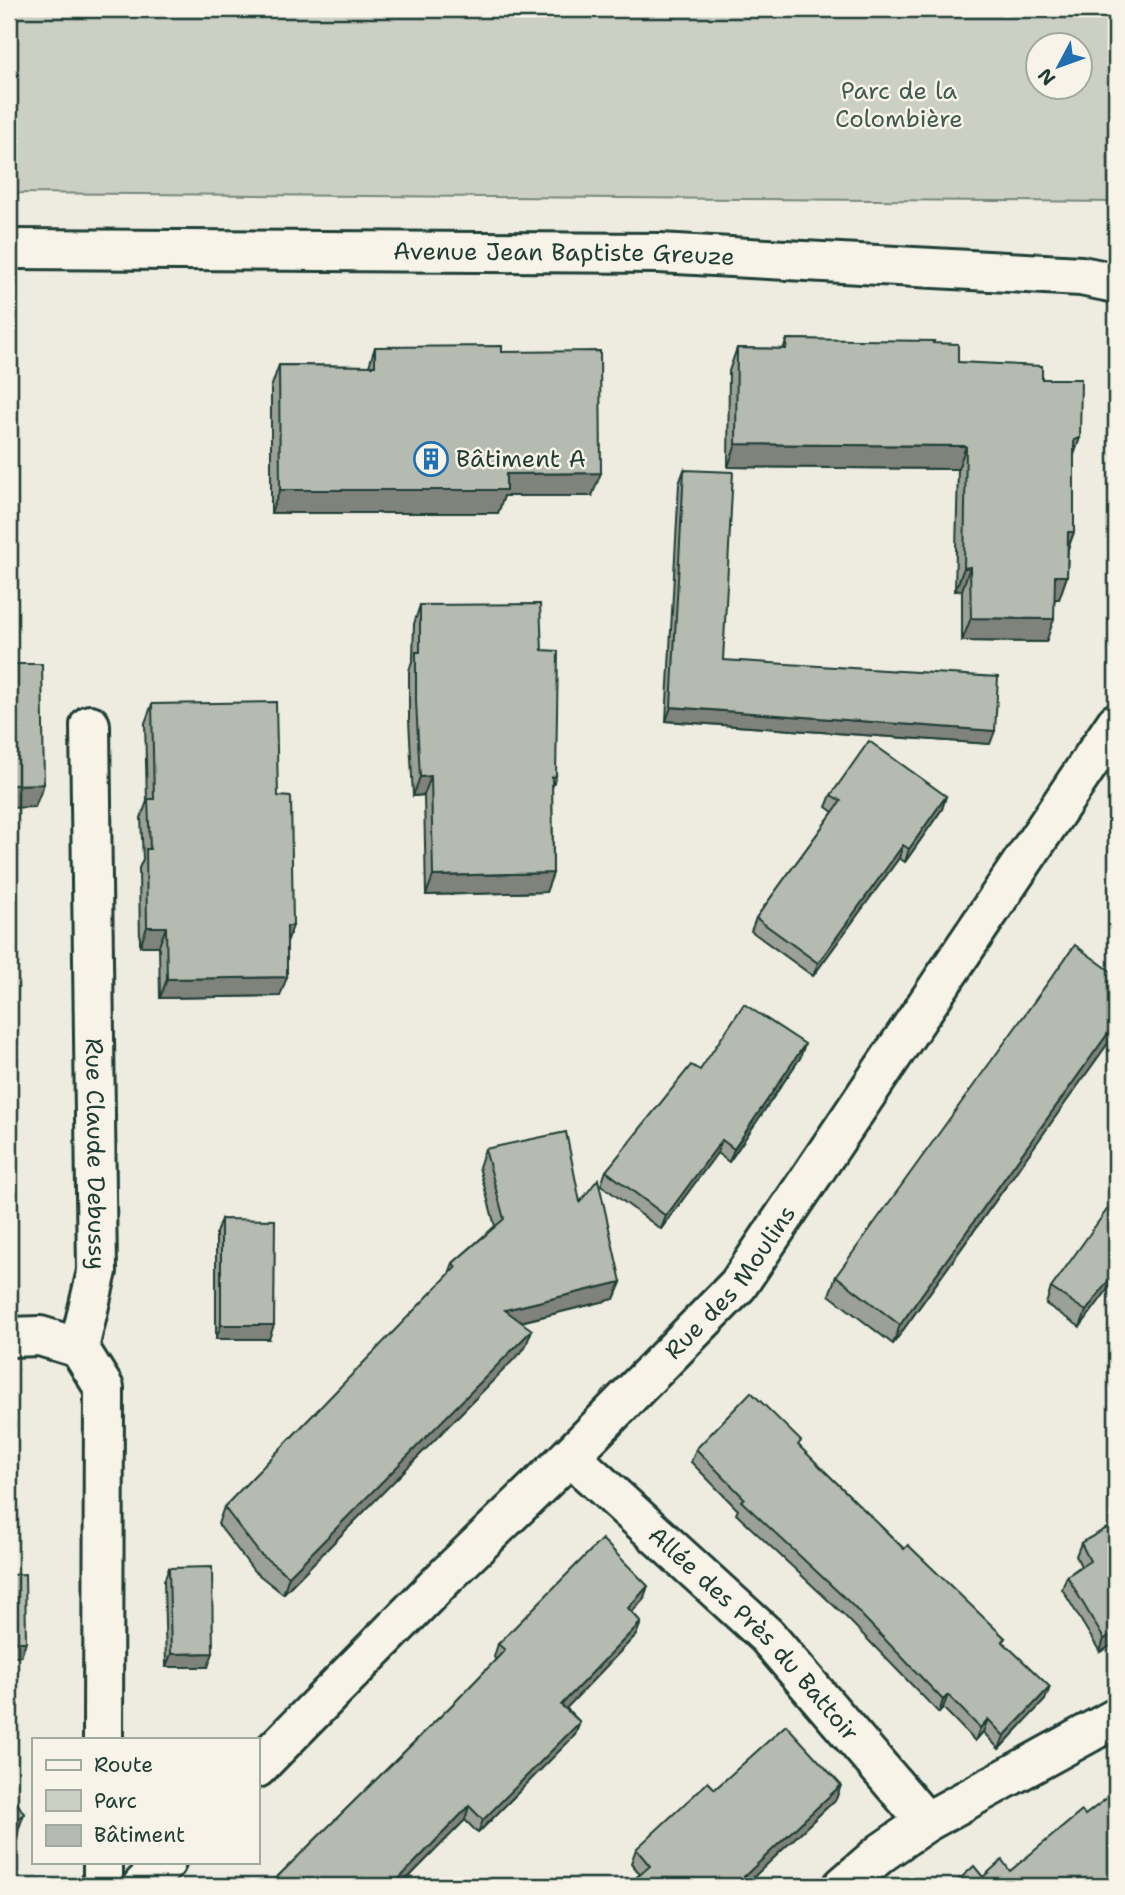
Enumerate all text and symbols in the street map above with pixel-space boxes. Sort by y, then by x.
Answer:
north arrow [1024,32,1094,102]
text: N [1032,63,1061,91]
park label: Parc de la Colombière [835,75,963,135]
street label: Avenue Jean Baptiste Greuze [393,235,736,273]
building icon: Bâtiment A [412,440,450,478]
place label: Bâtiment A [456,443,586,475]
street label: Rue Claude Debussy [78,1038,113,1270]
street label: Rue des Moulins [658,1199,803,1366]
street label: Allée des Près du Battoir [641,1519,866,1748]
legend [32,1738,259,1864]
text: Route [94,1751,153,1779]
text: Parc [94,1787,137,1815]
text: Bâtiment [94,1821,185,1849]

